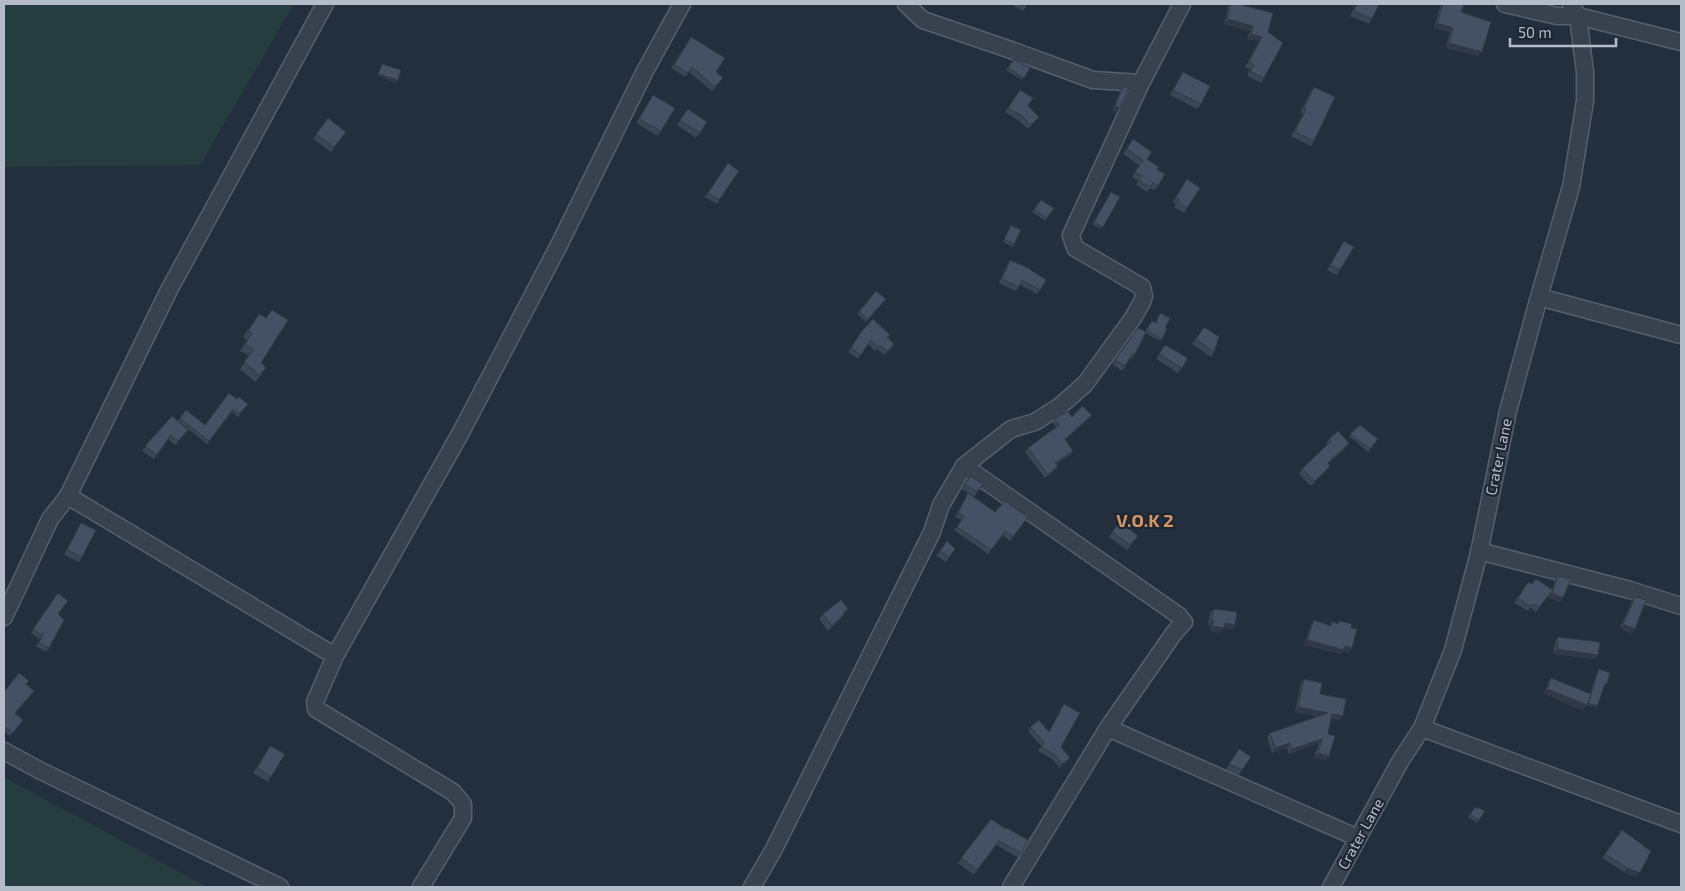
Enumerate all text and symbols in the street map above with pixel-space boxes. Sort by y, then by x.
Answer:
scale bar [1510,15,1616,47]
text: 50 m [1518,23,1552,41]
street label: Crater Lane [1481,417,1515,497]
district label: V.O.K 2 [1116,509,1174,531]
street label: Crater Lane [1333,795,1387,872]

